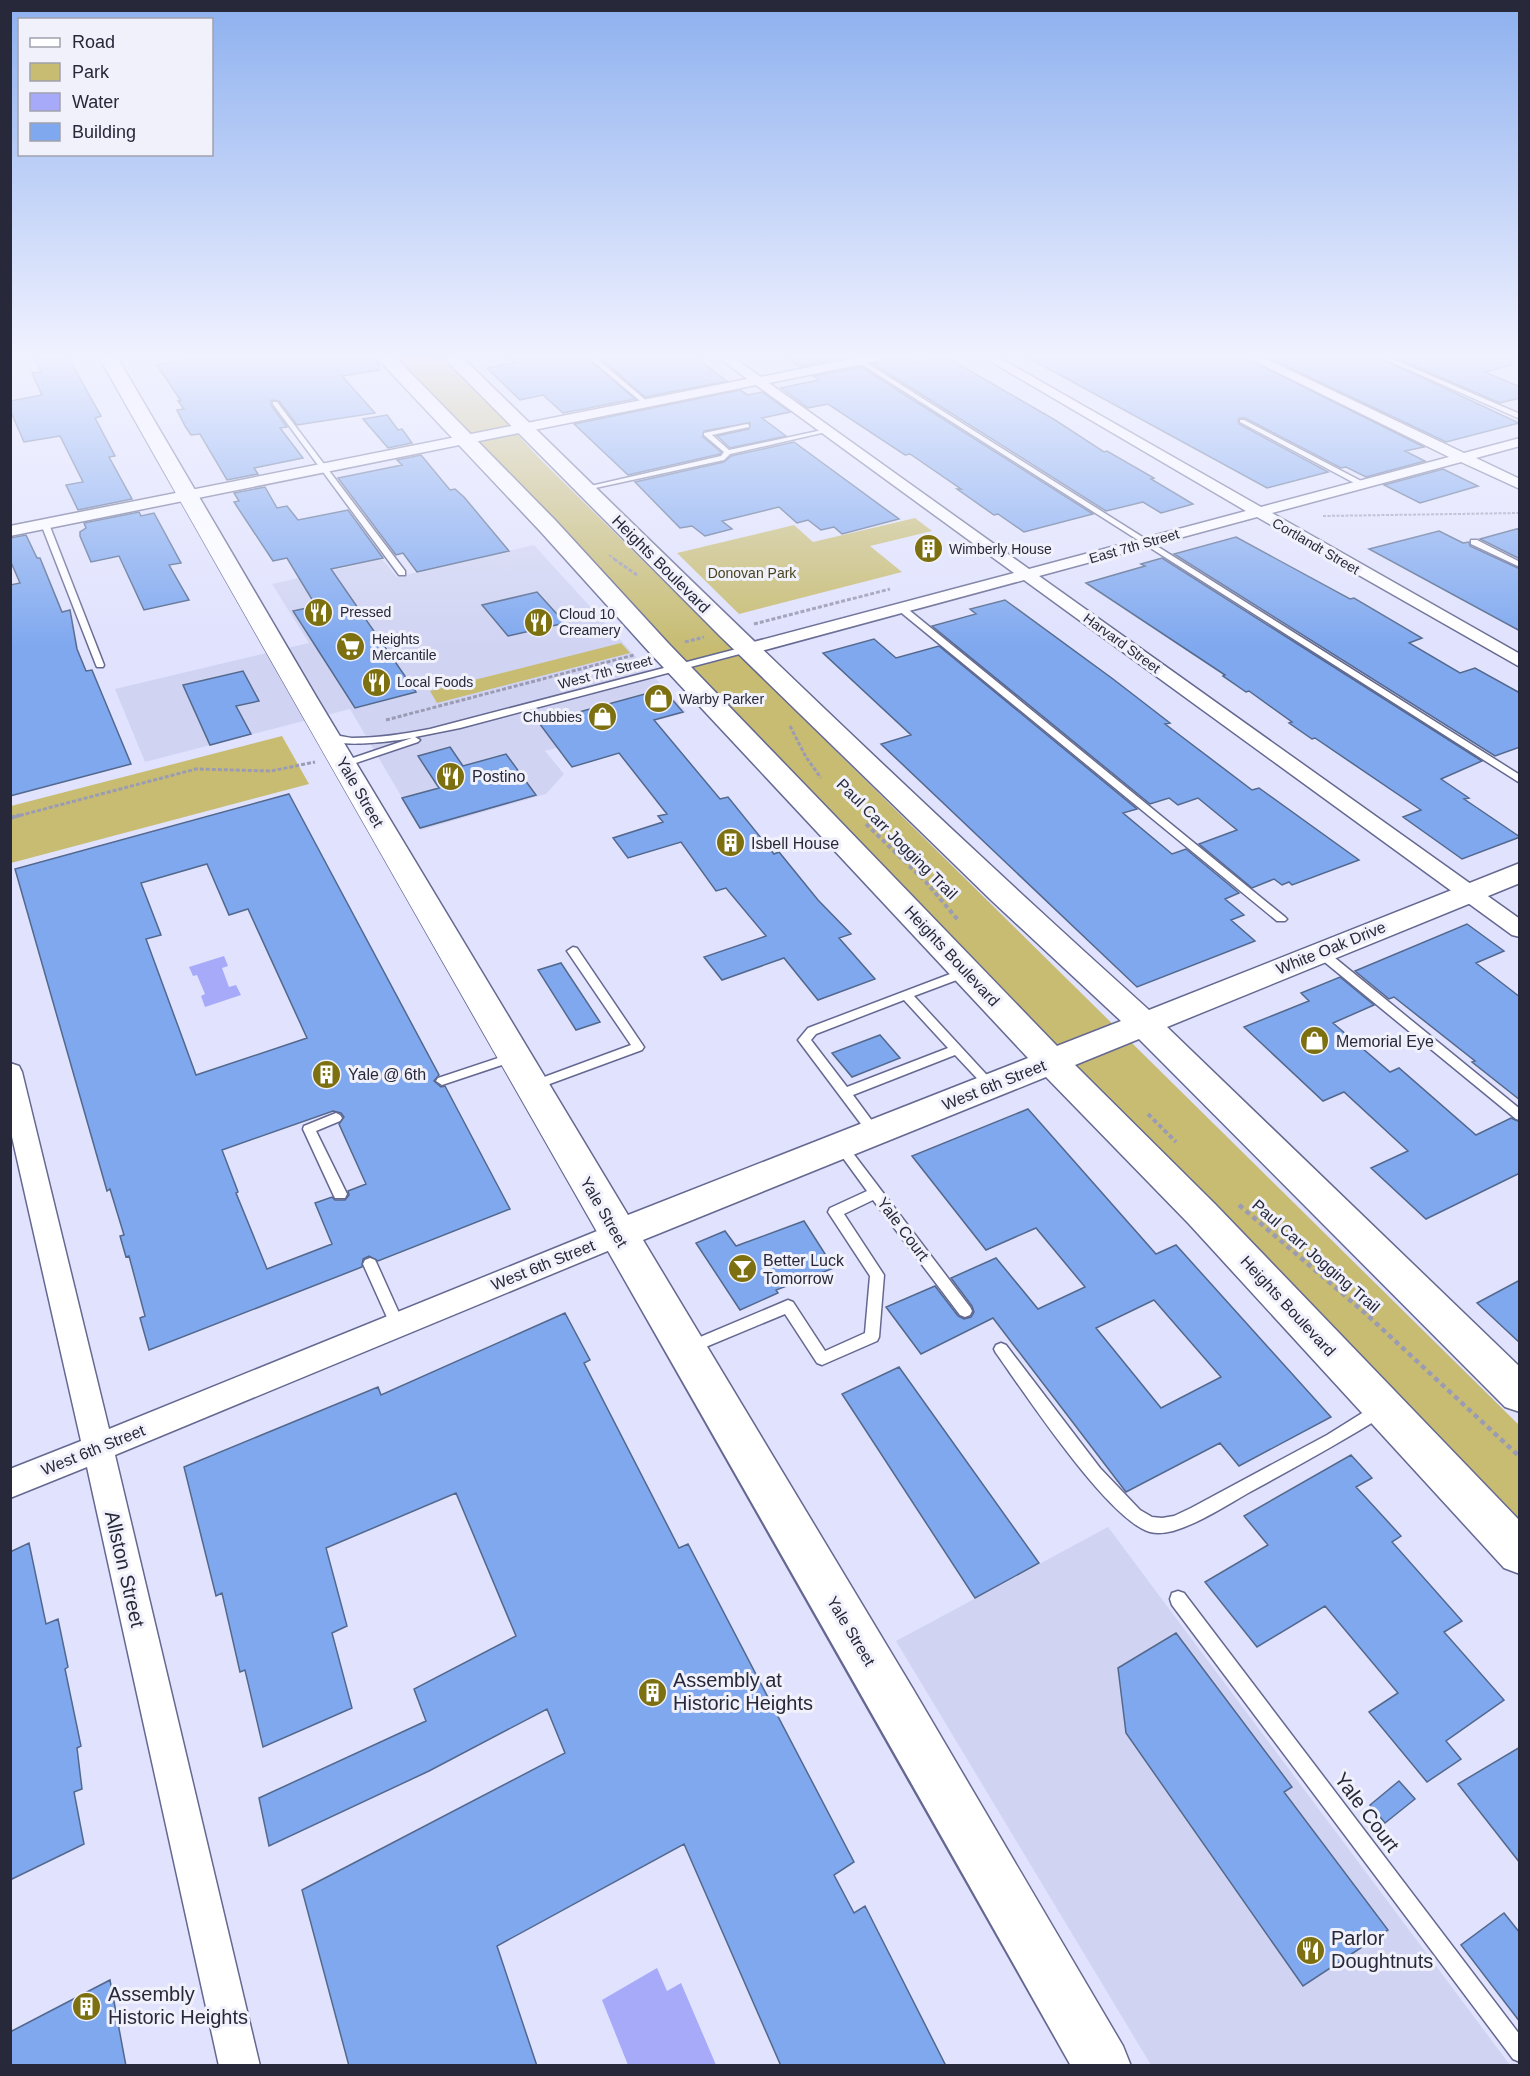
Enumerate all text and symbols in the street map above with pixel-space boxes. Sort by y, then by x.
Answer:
legend [18,18,213,156]
text: Road [72,32,115,52]
text: Park [72,62,110,82]
text: Water [72,92,119,112]
text: Building [72,122,136,142]
street label: Heights Boulevard [609,512,713,616]
street label: Cortlandt Street [1270,515,1363,577]
street label: East 7th Street [1087,526,1181,566]
building icon: Wimberly House [912,533,944,565]
place label: Wimberly House [949,541,1052,557]
park label: Donovan Park [708,565,797,581]
restaurant icon: Pressed [303,596,335,628]
place label: Pressed [340,604,391,620]
restaurant icon: Cloud 10 Creamery [522,606,554,638]
place label: Cloud 10 Creamery [559,606,620,638]
street label: Harvard Street [1080,610,1164,676]
supermarket icon: Heights Mercantile [335,631,367,663]
place label: Heights Mercantile [372,631,437,663]
street label: West 7th Street [556,652,654,692]
restaurant icon: Local Foods [360,666,392,698]
place label: Local Foods [397,674,473,690]
shop icon: Warby Parker [642,683,674,715]
place label: Warby Parker [679,691,764,707]
shop icon: Chubbies [587,701,619,733]
place label: Chubbies [523,709,582,725]
street label: Yale Street [333,754,387,830]
restaurant icon: Postino [435,760,467,792]
place label: Postino [472,768,525,785]
street label: Paul Carr Jogging Trail [833,775,961,903]
building icon: Isbell House [714,827,746,859]
place label: Isbell House [751,835,839,852]
street label: Heights Boulevard [901,902,1003,1010]
street label: White Oak Drive [1274,918,1388,978]
shop icon: Memorial Eye [1299,1025,1331,1057]
place label: Memorial Eye [1336,1033,1434,1050]
street label: West 6th Street [940,1056,1049,1113]
building icon: Yale @ 6th [311,1058,343,1090]
place label: Yale @ 6th [348,1066,426,1083]
street label: Yale Street [577,1174,631,1250]
street label: Yale Court [874,1194,933,1264]
street label: Paul Carr Jogging Trail [1249,1196,1383,1316]
street label: West 6th Street [489,1236,598,1293]
place label: Better Luck Tomorrow [763,1252,845,1287]
street label: Heights Boulevard [1237,1252,1339,1360]
bar icon: Better Luck Tomorrow [726,1253,758,1285]
street label: West 6th Street [39,1421,148,1478]
street label: Allston Street [101,1509,149,1630]
street label: Yale Street [824,1593,879,1669]
place label: Assembly at Historic Heights [673,1669,813,1714]
building icon: Assembly at Historic Heights [636,1676,668,1708]
street label: Yale Court [1330,1768,1404,1856]
place label: Parlor Doughtnuts [1331,1927,1433,1972]
restaurant icon: Parlor Doughtnuts [1294,1934,1326,1966]
place label: Assembly Historic Heights [108,1983,248,2028]
building icon: Assembly Historic Heights [71,1990,103,2022]

